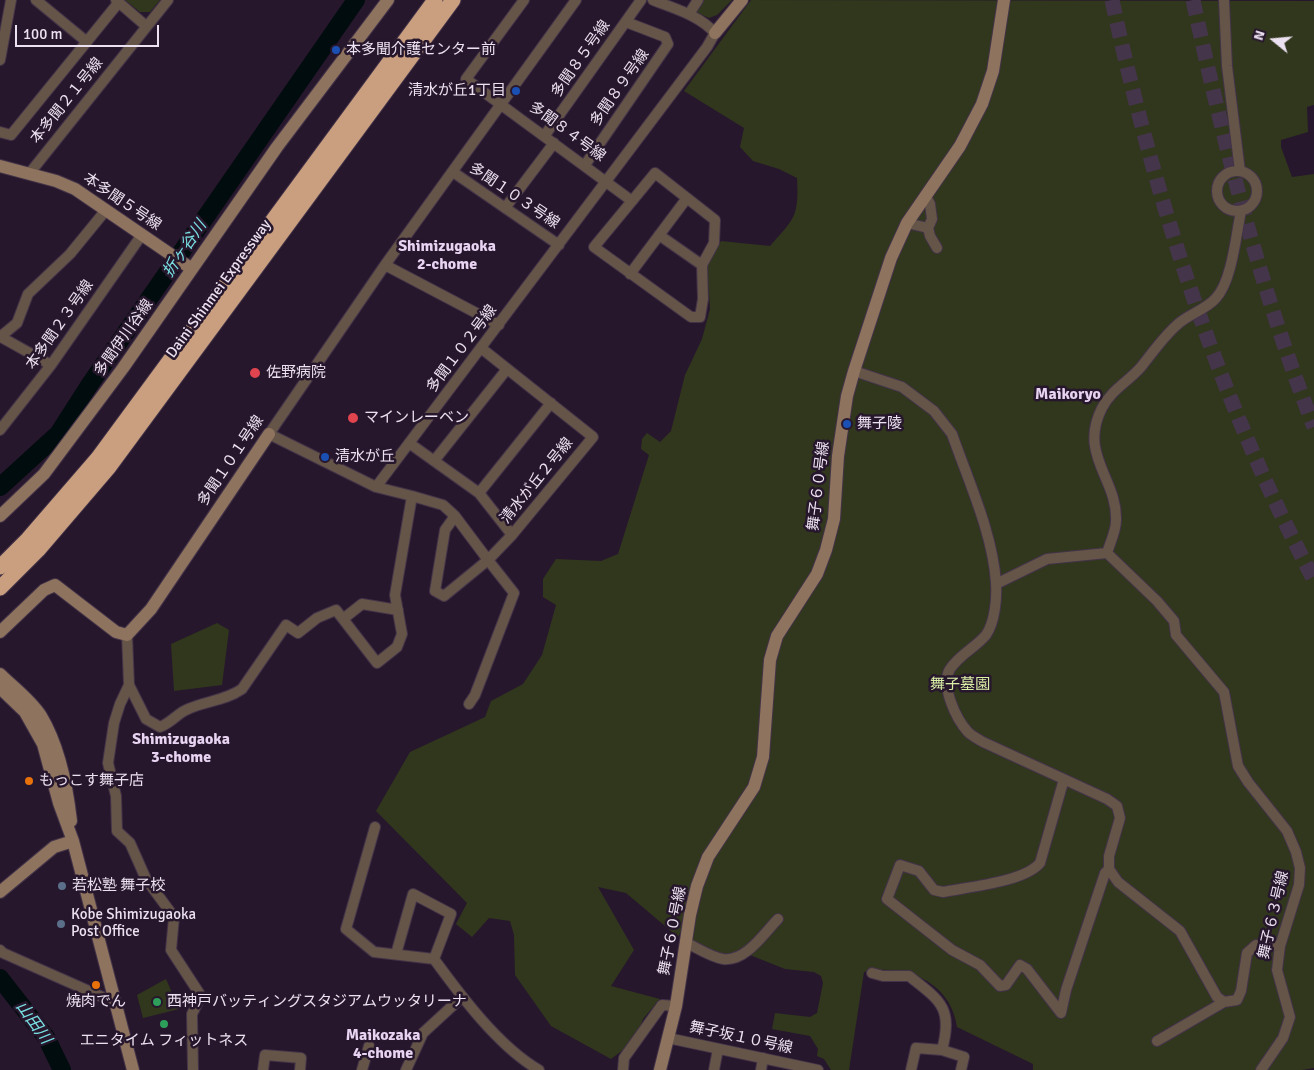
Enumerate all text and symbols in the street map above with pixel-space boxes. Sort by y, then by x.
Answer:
scale bar [18,15,161,47]
north arrow [1249,15,1299,65]
street label: 多聞８５号線 [548,17,614,101]
text: 100 m [23,25,63,43]
text: N [1250,28,1269,43]
place label: 本多聞介護センター前 [346,41,496,59]
marker: 本多聞介護センター前 [330,44,342,56]
street label: 多聞８９号線 [587,46,653,130]
street label: 本多聞２１号線 [27,55,107,147]
place label: 清水が丘1丁目 [408,82,506,100]
marker: 清水が丘1丁目 [510,85,522,97]
street label: 多聞８４号線 [525,98,609,166]
street label: 多聞１０３号線 [465,159,563,233]
street label: 本多聞５号線 [80,169,164,235]
street label: Daini Shinmei Expressway [163,216,275,362]
water label: 折ヶ谷川 [159,217,211,281]
district label: Shimizugaoka 2-chome [398,237,496,275]
street label: 本多聞２３号線 [23,277,97,373]
street label: 多聞伊川谷線 [91,296,157,380]
street label: 多聞１０２号線 [423,302,501,396]
place label: 佐野病院 [266,364,326,382]
marker: 佐野病院 [248,366,262,380]
district label: Maikoryo [1035,385,1101,405]
place label: マインレーベン [364,409,469,427]
marker: マインレーベン [346,411,360,425]
street label: 多聞１０１号線 [194,412,268,510]
place label: 舞子陵 [857,415,902,433]
marker: 舞子陵 [841,418,853,430]
street label: 清水が丘２号線 [497,435,577,527]
street label: 舞子６０号線 [805,440,833,532]
place label: 清水が丘 [335,448,395,466]
marker: 清水が丘 [319,451,331,463]
park label: 舞子墓園 [930,676,990,694]
district label: Shimizugaoka 3-chome [132,730,230,768]
place label: もっこす舞子店 [39,772,144,790]
marker: もっこす舞子店 [23,775,35,787]
street label: 舞子６３号線 [1255,869,1293,961]
place label: 若松塾 舞子校 [72,877,165,895]
marker: 若松塾 舞子校 [56,880,68,892]
street label: 舞子６０号線 [656,885,690,977]
place label: Kobe Shimizugaoka Post Office [71,906,196,941]
marker: Kobe Shimizugaoka Post Office [55,918,67,930]
marker: 焼肉でん [90,979,102,991]
place label: 焼肉でん [66,993,126,1011]
place label: 西神戸バッティングスタジアムウッタリーナ [167,993,467,1011]
marker: 西神戸バッティングスタジアムウッタリーナ [151,996,163,1008]
water label: 山田川 [11,998,55,1048]
marker: エニタイム フィットネス [158,1018,170,1030]
street label: 舞子坂１０号線 [688,1018,794,1058]
district label: Maikozaka 4-chome [346,1026,420,1064]
place label: エニタイム フィットネス [80,1032,248,1050]

